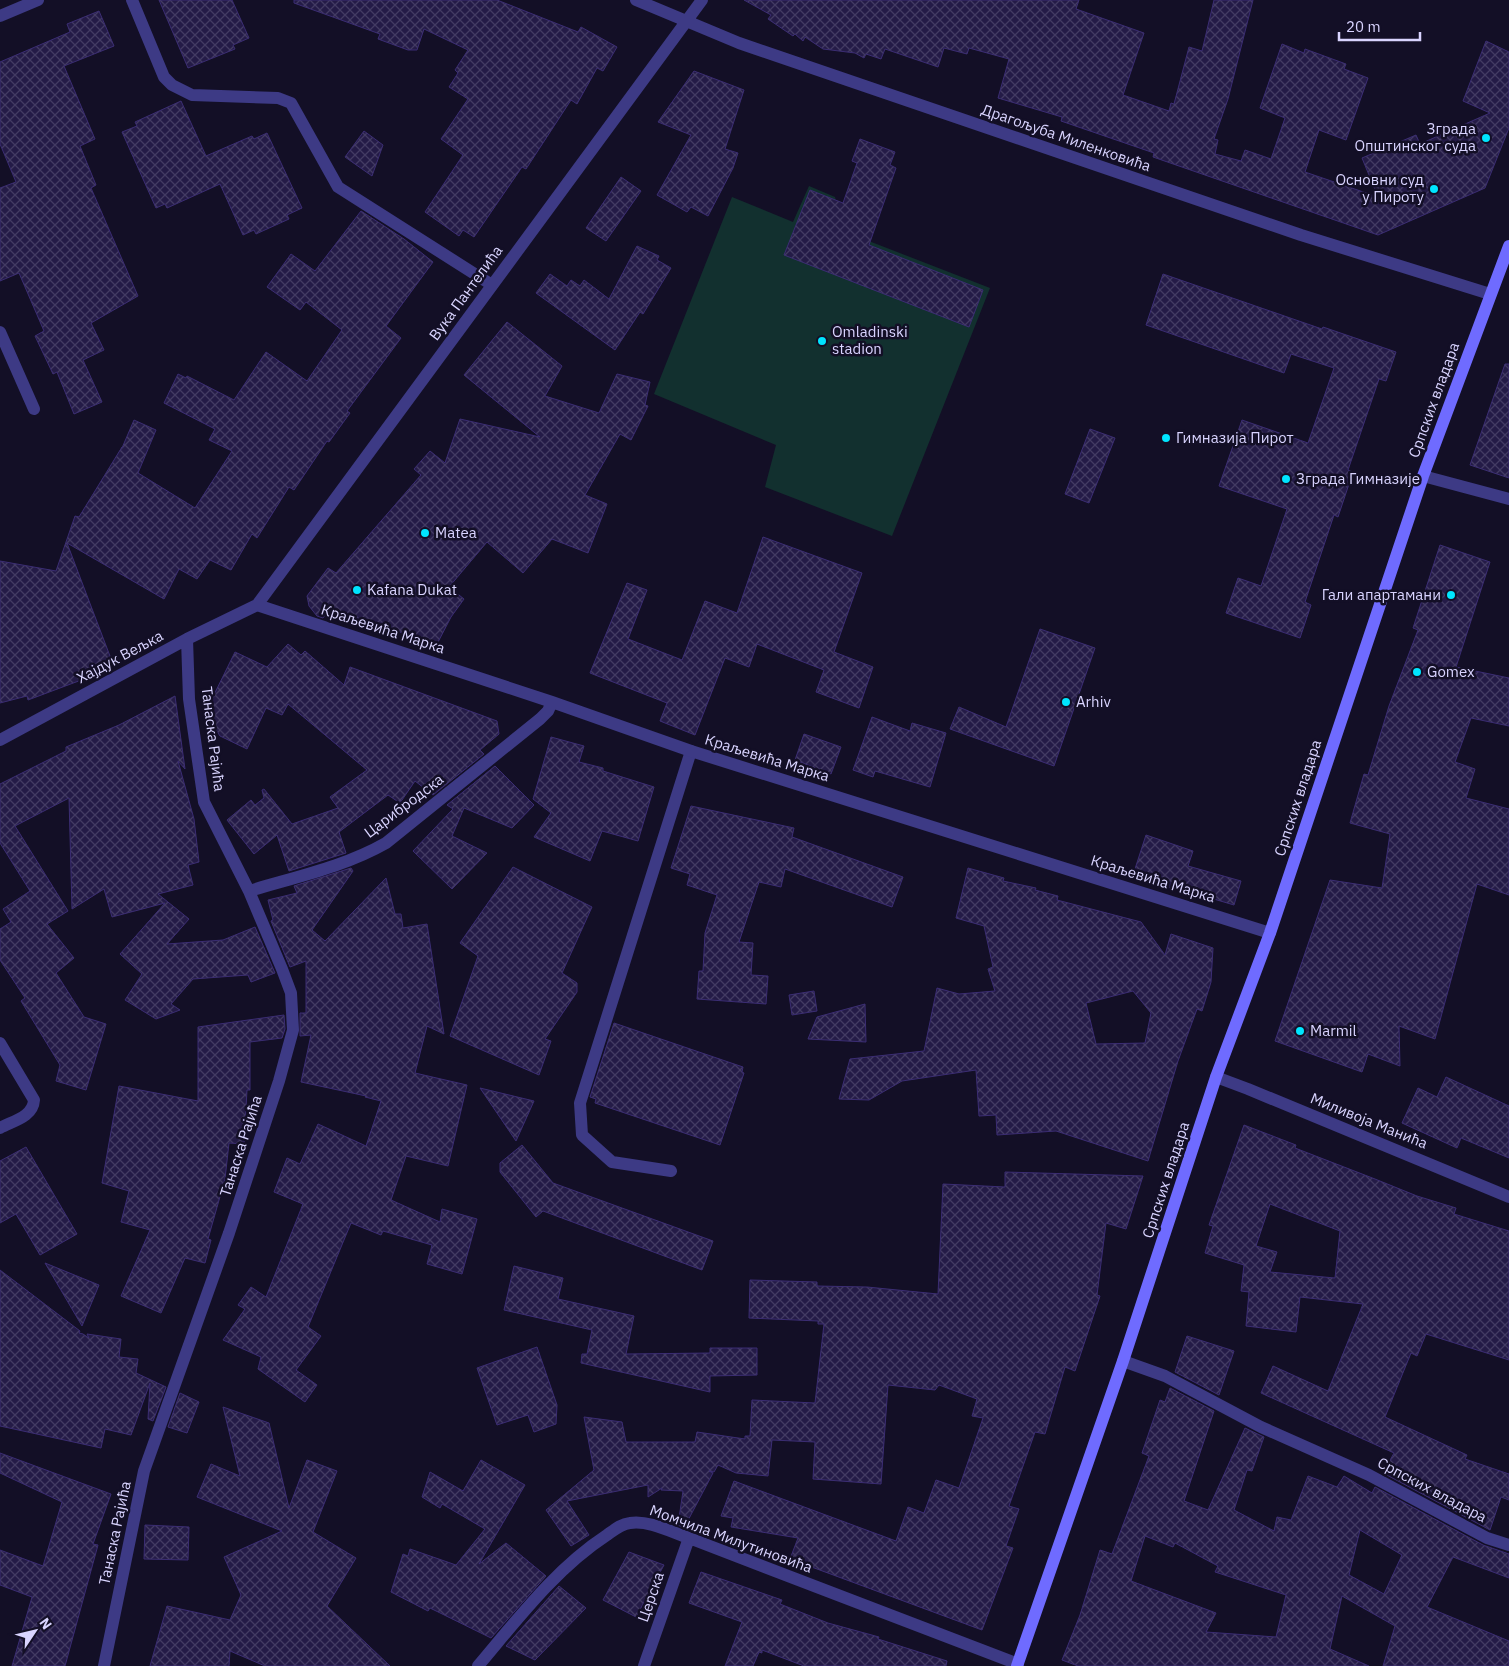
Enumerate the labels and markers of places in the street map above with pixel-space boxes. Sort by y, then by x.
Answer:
place label: Зграда Општинског суда [1354,119,1476,155]
marker: Зграда Општинског суда [1480,132,1492,144]
place label: Основни суд у Пироту [1335,170,1425,206]
marker: Основни суд у Пироту [1428,183,1440,195]
place label: Omladinski stadion [832,322,908,358]
marker: Omladinski stadion [816,335,828,347]
place label: Гимназија Пирот [1176,428,1294,447]
marker: Гимназија Пирот [1160,432,1172,444]
place label: Зграда Гимназије [1296,469,1420,488]
marker: Зграда Гимназије [1280,473,1292,485]
place label: Matea [435,523,477,542]
marker: Matea [419,527,431,539]
place label: Kafana Dukat [367,580,457,599]
marker: Kafana Dukat [351,584,363,596]
place label: Гали апартамани [1322,585,1441,604]
marker: Гали апартамани [1445,589,1457,601]
place label: Gomex [1427,662,1475,681]
marker: Gomex [1411,666,1423,678]
place label: Arhiv [1076,692,1111,711]
marker: Arhiv [1060,696,1072,708]
place label: Marmil [1310,1021,1357,1040]
marker: Marmil [1294,1025,1306,1037]

